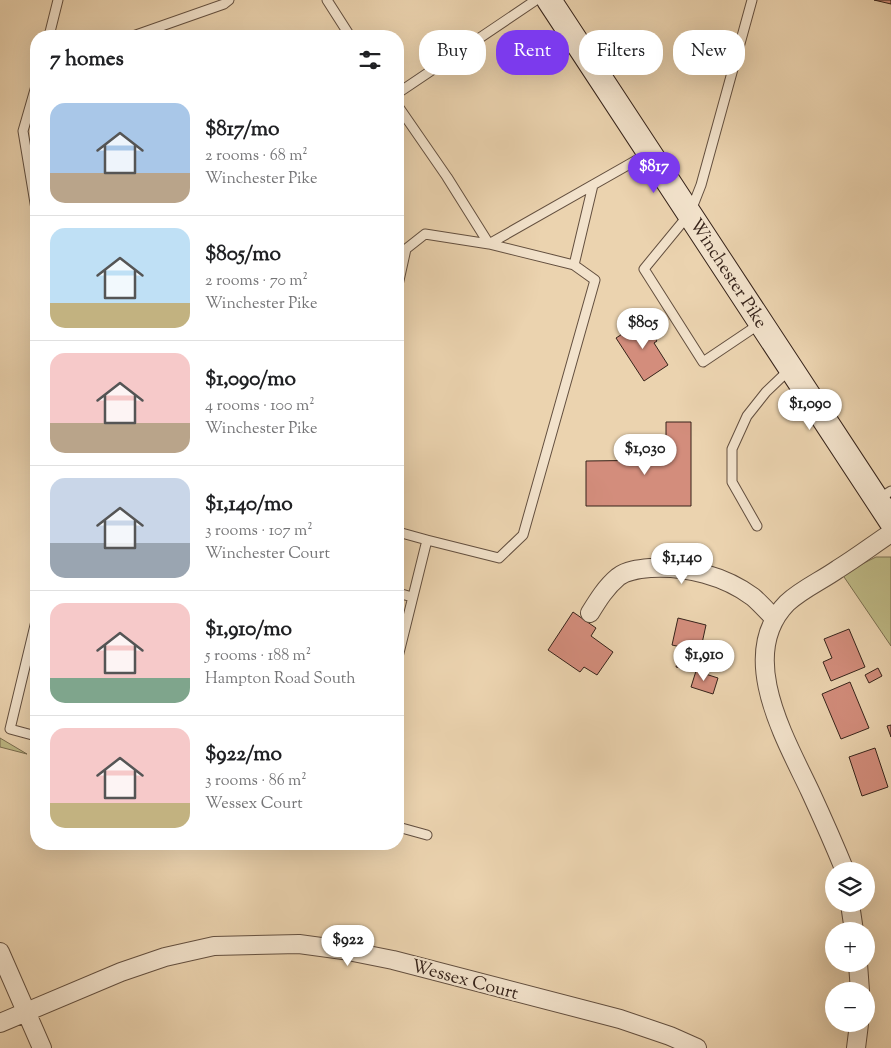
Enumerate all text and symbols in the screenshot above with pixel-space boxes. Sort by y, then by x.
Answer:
chip: Buy [419,30,486,75]
chip: Rent [496,30,569,75]
chip: Filters [579,30,663,75]
chip: New [673,30,745,75]
text: 7 homes [50,45,124,75]
icon: filters [356,46,384,74]
text: $817/mo [205,115,279,145]
icon: home [90,123,150,183]
text: 2 rooms · 68 m² [205,145,308,168]
pin: $817 [624,152,684,194]
text: $817 [639,156,669,179]
text: Winchester Pike [205,168,317,191]
street label: Winchester Pike [682,214,773,334]
text: $805/mo [205,240,281,270]
icon: home [90,248,150,308]
text: 2 rooms · 70 m² [205,270,308,293]
text: Winchester Pike [205,293,317,316]
pin: $805 [613,308,673,350]
text: $805 [628,312,658,335]
text: $1,090/mo [205,365,296,395]
icon: home [90,373,150,433]
pin: $1,090 [769,388,851,431]
text: $1,090 [789,393,831,416]
text: 4 rooms · 100 m² [205,395,315,418]
text: Winchester Pike [205,418,317,441]
pin: $1,030 [604,434,686,476]
text: $1,030 [625,438,665,461]
text: $1,140/mo [205,490,293,520]
icon: home [90,498,150,558]
text: 3 rooms · 107 m² [205,520,313,543]
pin: $1,140 [641,542,723,585]
text: Winchester Court [205,543,330,566]
text: $1,140 [662,547,702,570]
text: $1,910/mo [205,615,292,645]
icon: home [90,623,150,683]
pin: $1,910 [663,640,745,682]
text: $1,910 [684,644,724,667]
text: 5 rooms · 188 m² [205,645,311,668]
text: Hampton Road South [205,668,356,691]
text: $922/mo [205,740,282,770]
icon: home [90,748,150,808]
text: 3 rooms · 86 m² [205,770,307,793]
text: Wessex Court [205,793,303,816]
map controls [825,862,875,1032]
button: layers [825,862,875,912]
button: + [825,922,875,972]
pin: $922 [318,924,378,967]
text: $922 [332,929,364,952]
street label: Wessex Court [408,954,521,1008]
button: − [825,982,875,1032]

